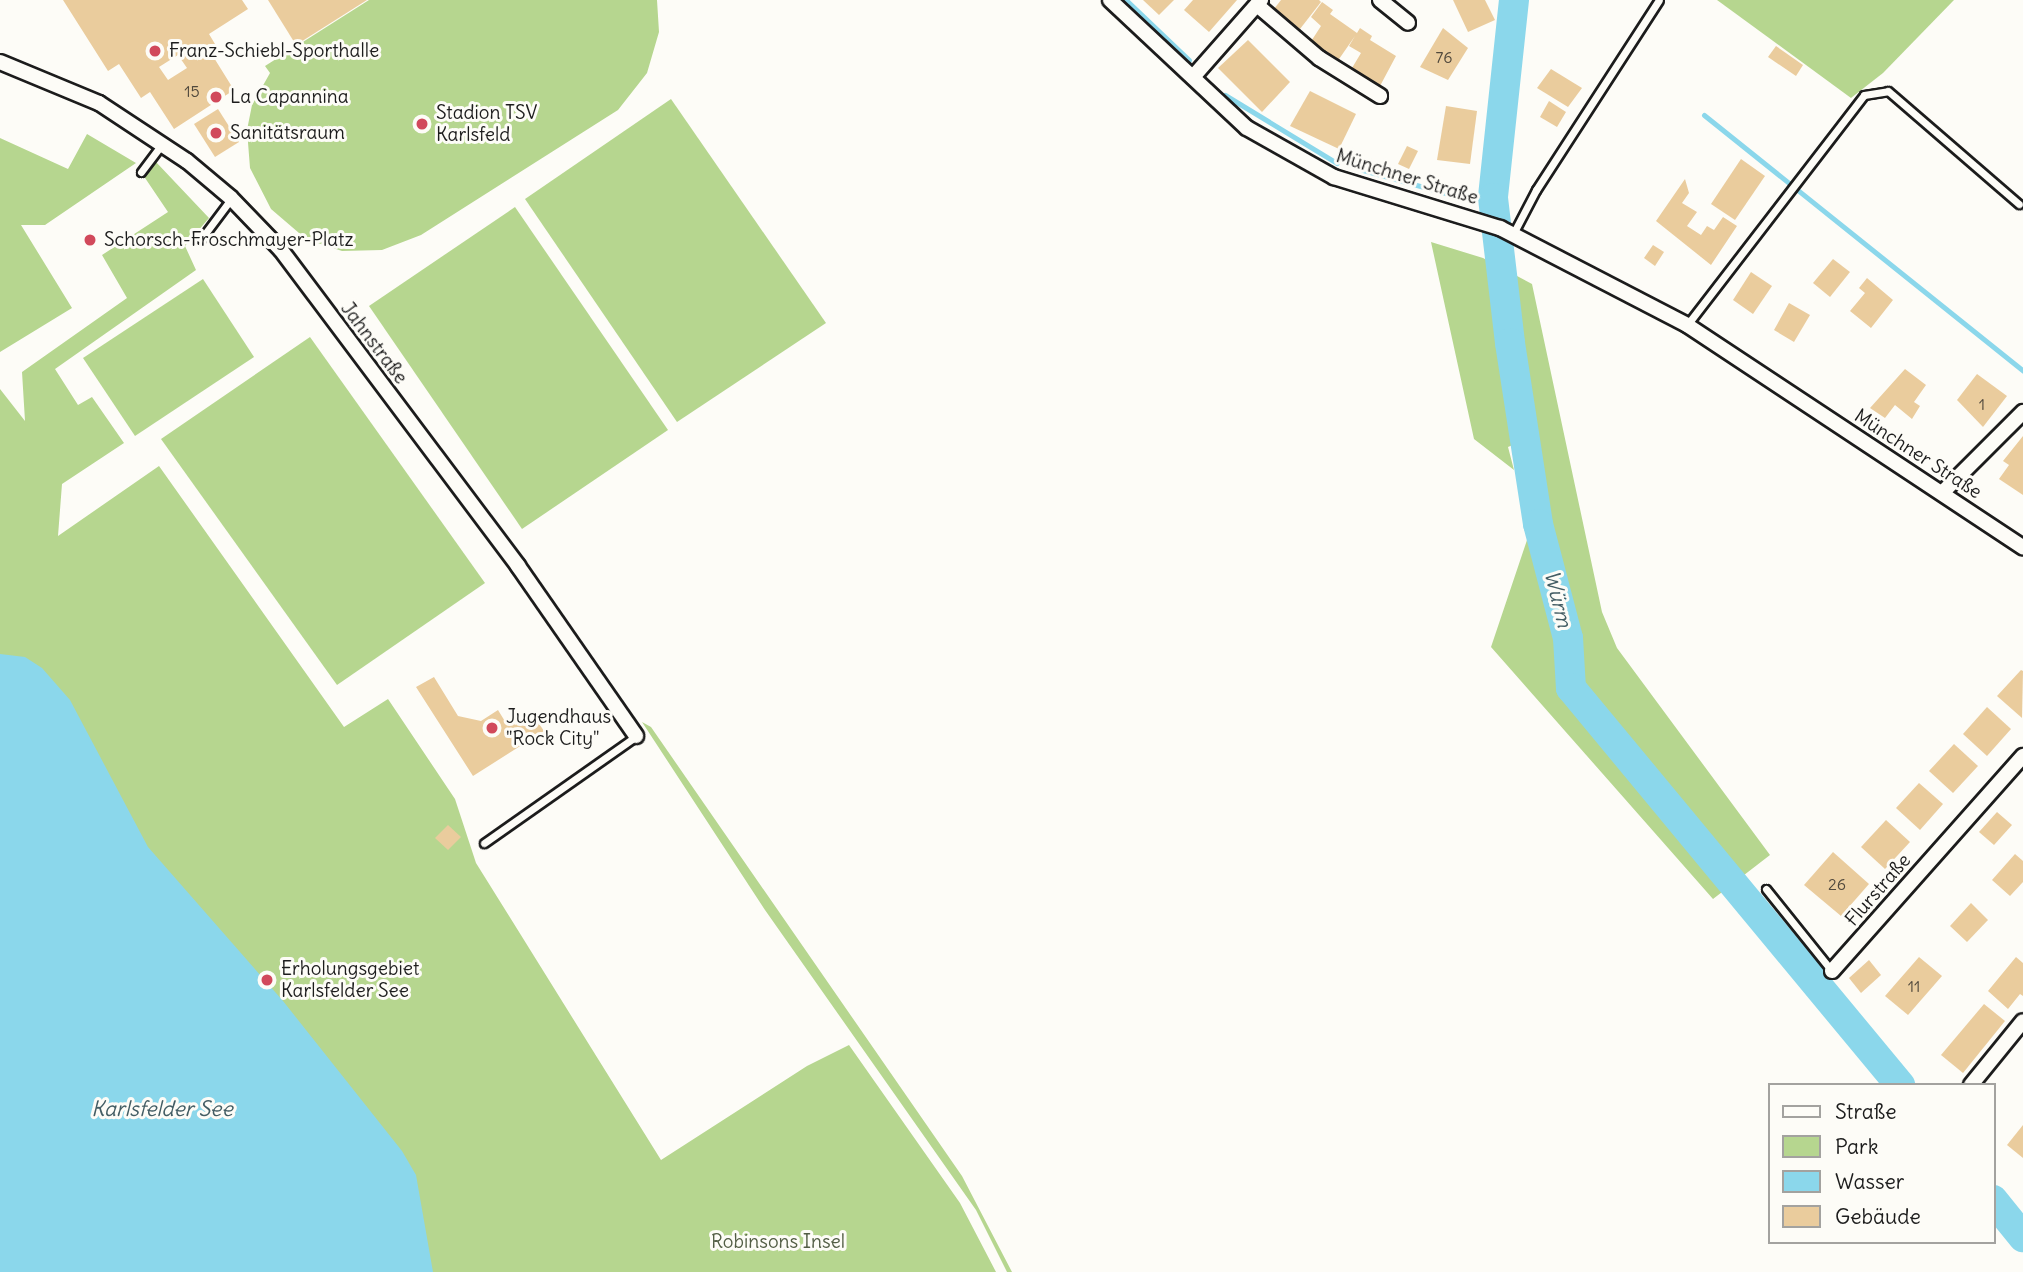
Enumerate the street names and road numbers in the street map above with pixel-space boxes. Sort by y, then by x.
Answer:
street label: Münchner Straße [1333,145,1481,209]
street label: Jahnstraße [336,298,412,388]
street label: Münchner Straße [1850,404,1986,504]
street label: Flurstraße [1841,849,1915,931]

